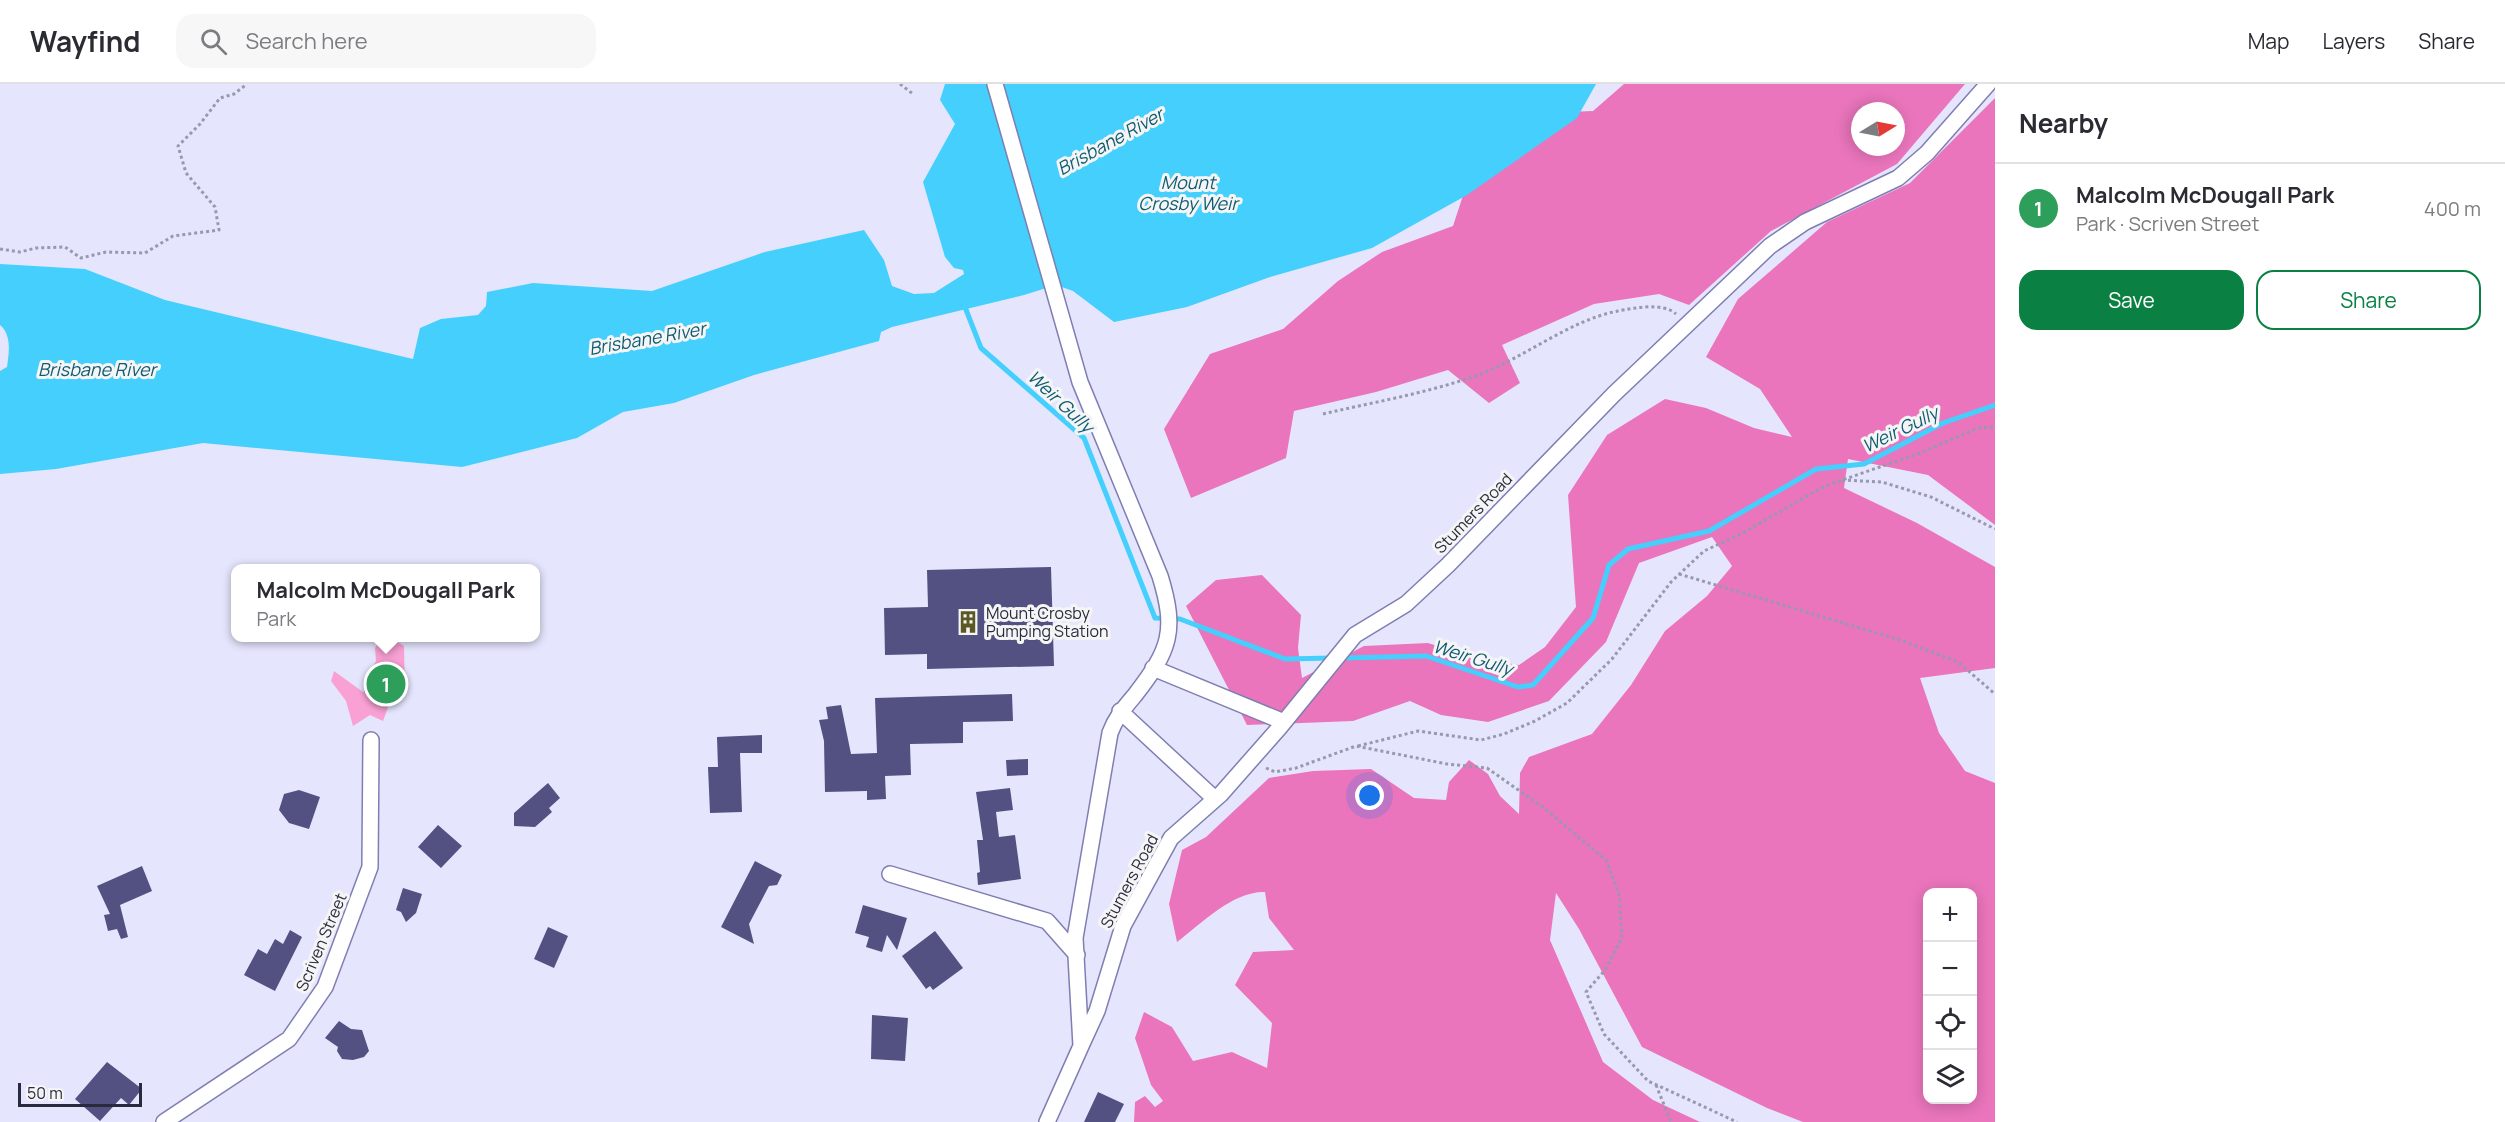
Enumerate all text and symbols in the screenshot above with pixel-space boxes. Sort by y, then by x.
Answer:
search box [176,14,596,68]
text: Wayfind [30,22,140,60]
icon: search [197,25,230,58]
text: Search here [245,26,368,56]
text: Map [2248,27,2289,55]
text: Layers [2322,27,2385,55]
text: Share [2418,27,2475,55]
water label: Brisbane River [1053,101,1170,180]
north arrow [1851,102,1905,156]
text: Nearby [2019,105,2108,141]
water label: Mount Crosby Weir [1138,170,1240,215]
text: Malcolm McDougall Park [2076,180,2334,210]
text: 1 [2034,195,2043,222]
text: 400 m [2424,195,2481,222]
text: Park · Scriven Street [2076,210,2259,237]
button: Save [2019,270,2244,330]
button: Share [2256,270,2481,330]
water label: Brisbane River [587,316,710,360]
water label: Brisbane River [38,357,158,381]
water label: Weir Gully [1023,364,1101,439]
water label: Weir Gully [1858,399,1944,458]
street label: Stumers Road [1429,468,1517,558]
popup [231,564,540,642]
text: Malcolm McDougall Park [256,575,515,605]
place label: Mount Crosby Pumping Station [986,602,1108,642]
text: Park [256,605,296,632]
building icon: Mount Crosby Pumping Station [955,609,981,635]
water label: Weir Gully [1430,634,1518,681]
pin: 1 [366,662,406,706]
your location [1355,781,1384,810]
street label: Stumers Road [1095,830,1163,932]
map controls [1923,888,1977,1104]
button: + [1923,888,1977,942]
street label: Scriven Street [290,889,352,995]
button: − [1923,942,1977,996]
button: locate [1923,996,1977,1050]
button: layers [1923,1050,1977,1104]
scale bar [18,1080,142,1108]
text: 50 m [27,1082,63,1104]

